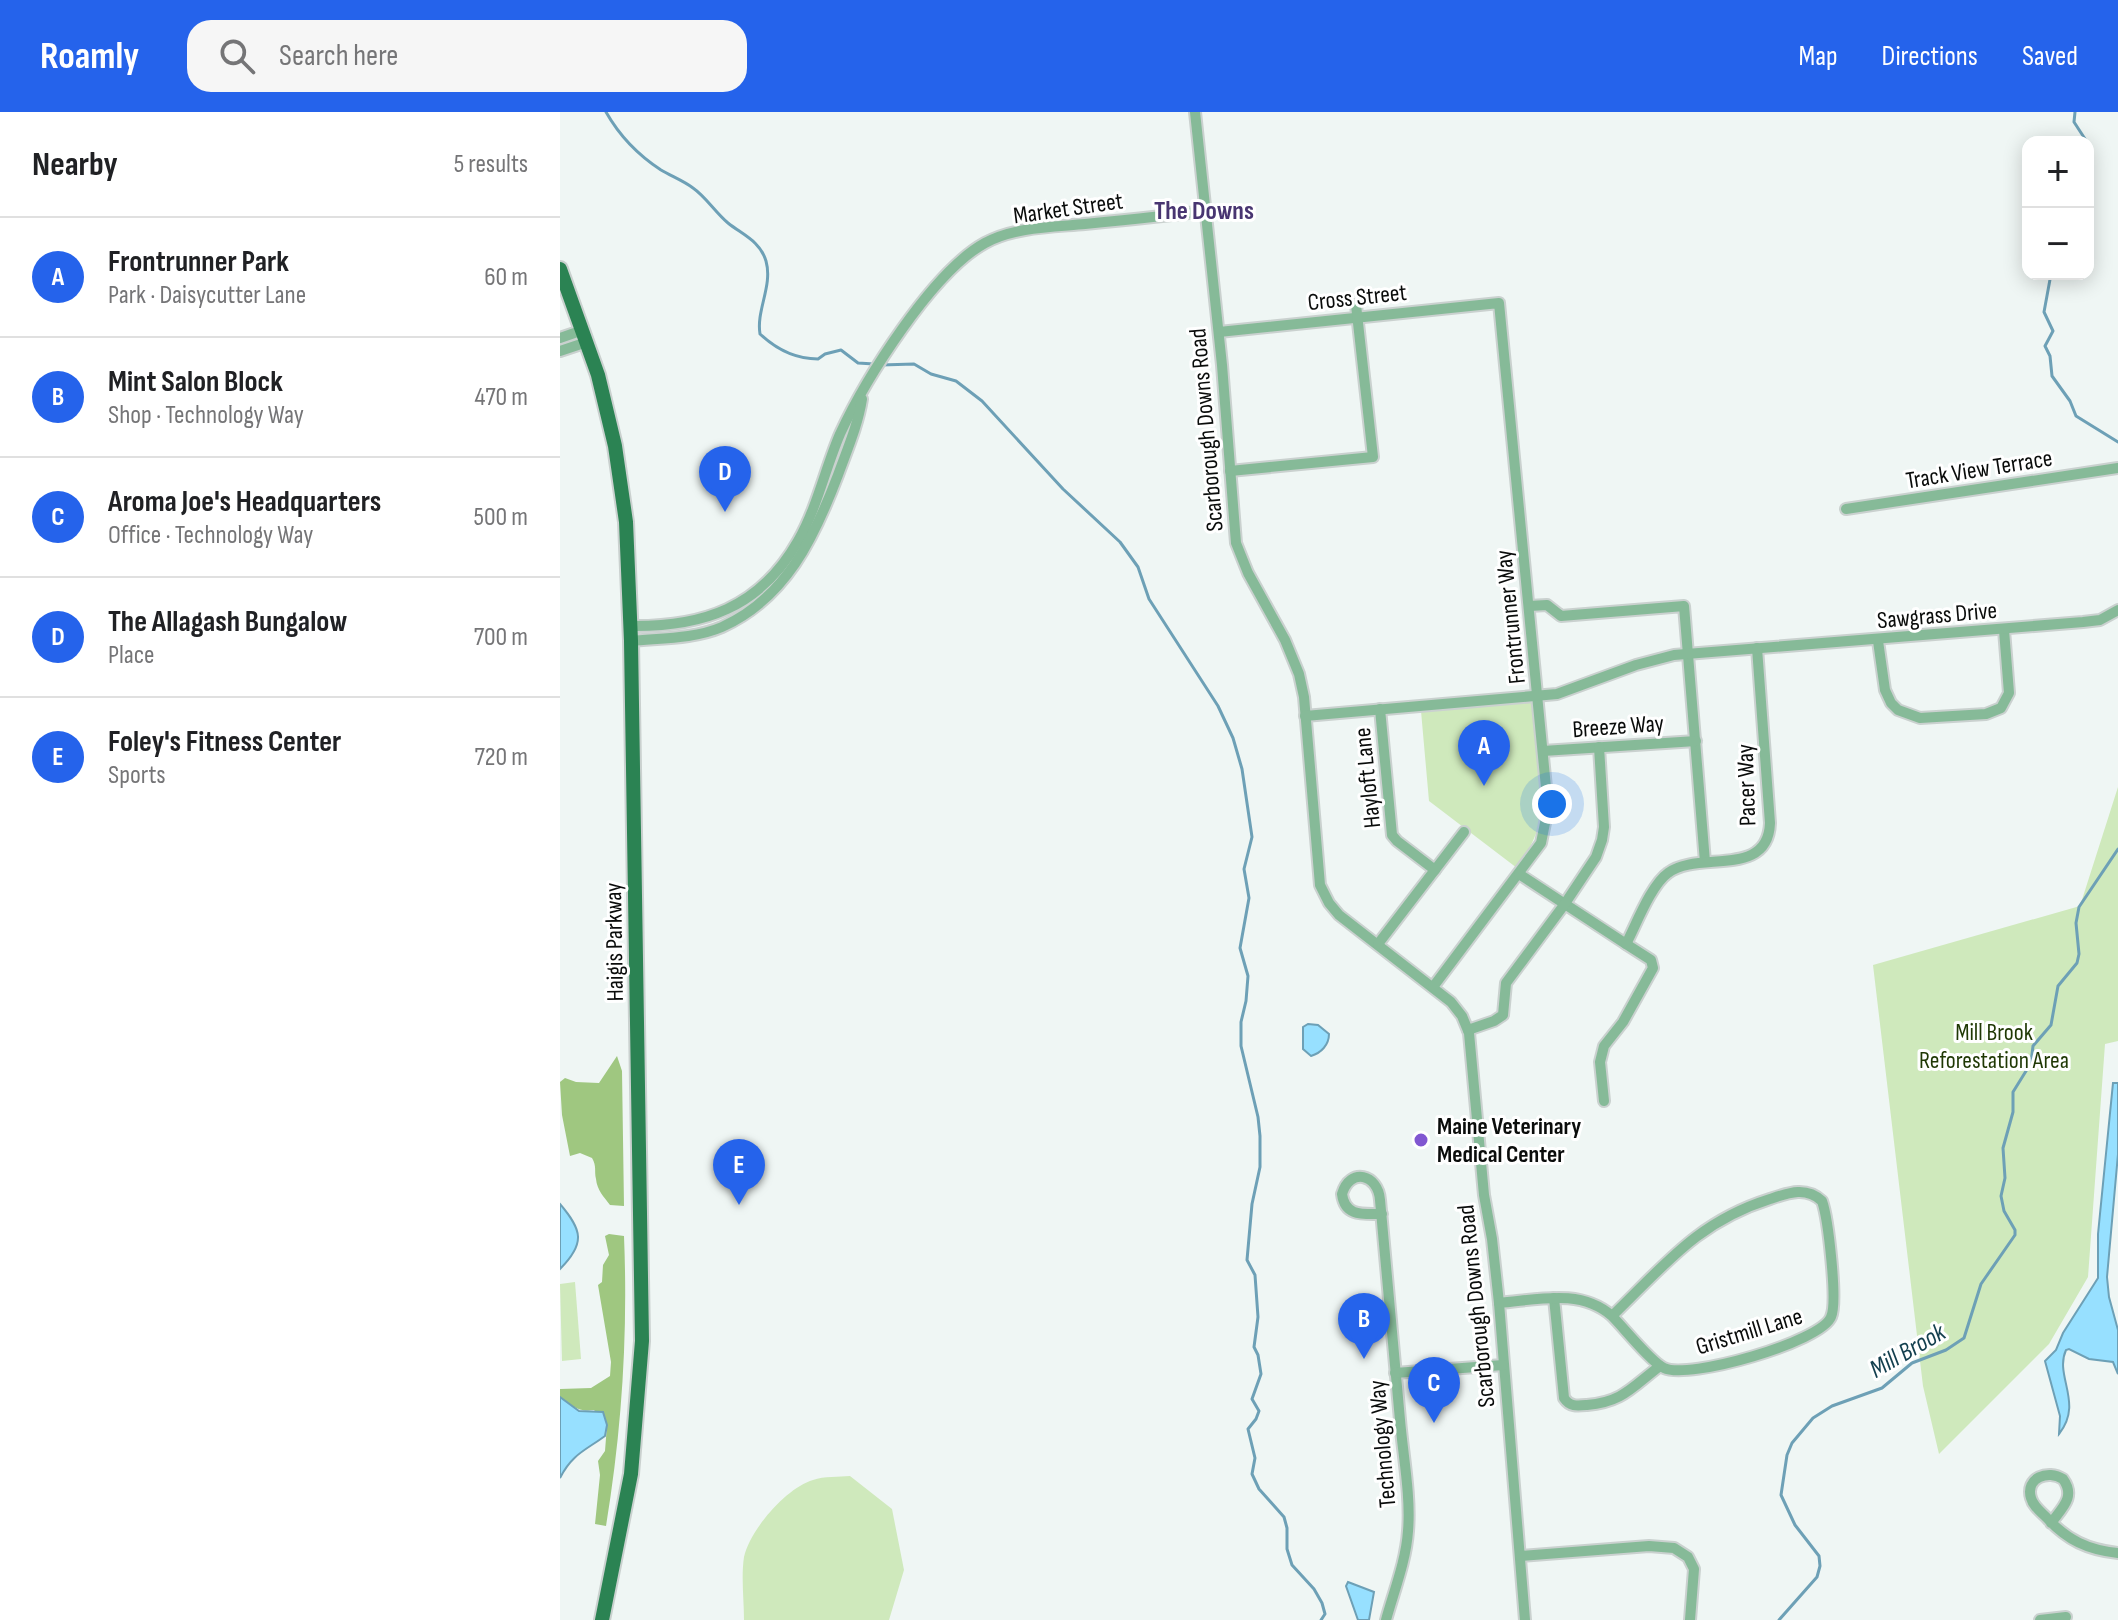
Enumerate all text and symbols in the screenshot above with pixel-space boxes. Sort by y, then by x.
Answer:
search box [187,20,747,92]
text: Roamly [40,34,139,79]
icon: search [215,34,259,78]
text: Search here [279,38,398,74]
text: Map [1799,40,1838,73]
text: Directions [1882,40,1978,73]
text: Saved [2022,40,2078,73]
map controls [2022,136,2094,280]
button: + [2022,136,2094,208]
text: Nearby [32,144,118,185]
text: 5 results [454,149,528,180]
street label: Market Street [1011,186,1125,231]
district label: The Downs [1154,196,1254,227]
button: − [2022,208,2094,280]
text: Frontrunner Park [108,244,289,280]
text: A [52,262,64,293]
text: 60 m [484,262,528,293]
street label: Cross Street [1306,278,1408,317]
text: Park · Daisycutter Lane [108,280,306,311]
street label: Scarborough Downs Road [1183,327,1230,533]
text: Mint Salon Block [108,364,283,400]
text: B [52,382,64,413]
text: 470 m [475,382,528,413]
text: Shop · Technology Way [108,400,304,431]
street label: Track View Terrace [1904,444,2054,495]
pin: D [699,446,751,512]
text: Aroma Joe's Headquarters [108,484,381,520]
text: C [51,502,65,533]
text: 500 m [474,502,528,533]
text: Office · Technology Way [108,520,313,551]
street label: Frontrunner Way [1489,549,1532,685]
street label: Sawgrass Drive [1876,596,1998,635]
text: The Allagash Bungalow [108,604,347,640]
text: D [51,622,65,653]
text: 700 m [474,622,528,653]
text: Place [108,640,155,671]
street label: Breeze Way [1571,709,1665,744]
pin: A [1458,720,1510,786]
text: Foley's Fitness Center [108,724,341,760]
street label: Hayloft Lane [1348,726,1387,830]
text: E [52,742,64,773]
text: 720 m [474,742,528,773]
street label: Pacer Way [1731,743,1762,827]
text: Sports [108,760,166,791]
your location [1532,784,1572,824]
street label: Haigis Parkway [599,882,630,1002]
park label: Mill Brook Reforestation Area [1919,1018,2069,1075]
place label: Maine Veterinary Medical Center [1437,1112,1581,1169]
marker: Maine Veterinary Medical Center [1412,1131,1430,1149]
pin: E [713,1139,765,1205]
street label: Scarborough Downs Road [1451,1203,1502,1409]
pin: B [1338,1293,1390,1359]
street label: Gristmill Lane [1692,1302,1806,1361]
water label: Mill Brook [1864,1317,1952,1385]
pin: C [1408,1357,1460,1423]
street label: Technology Way [1362,1379,1403,1509]

